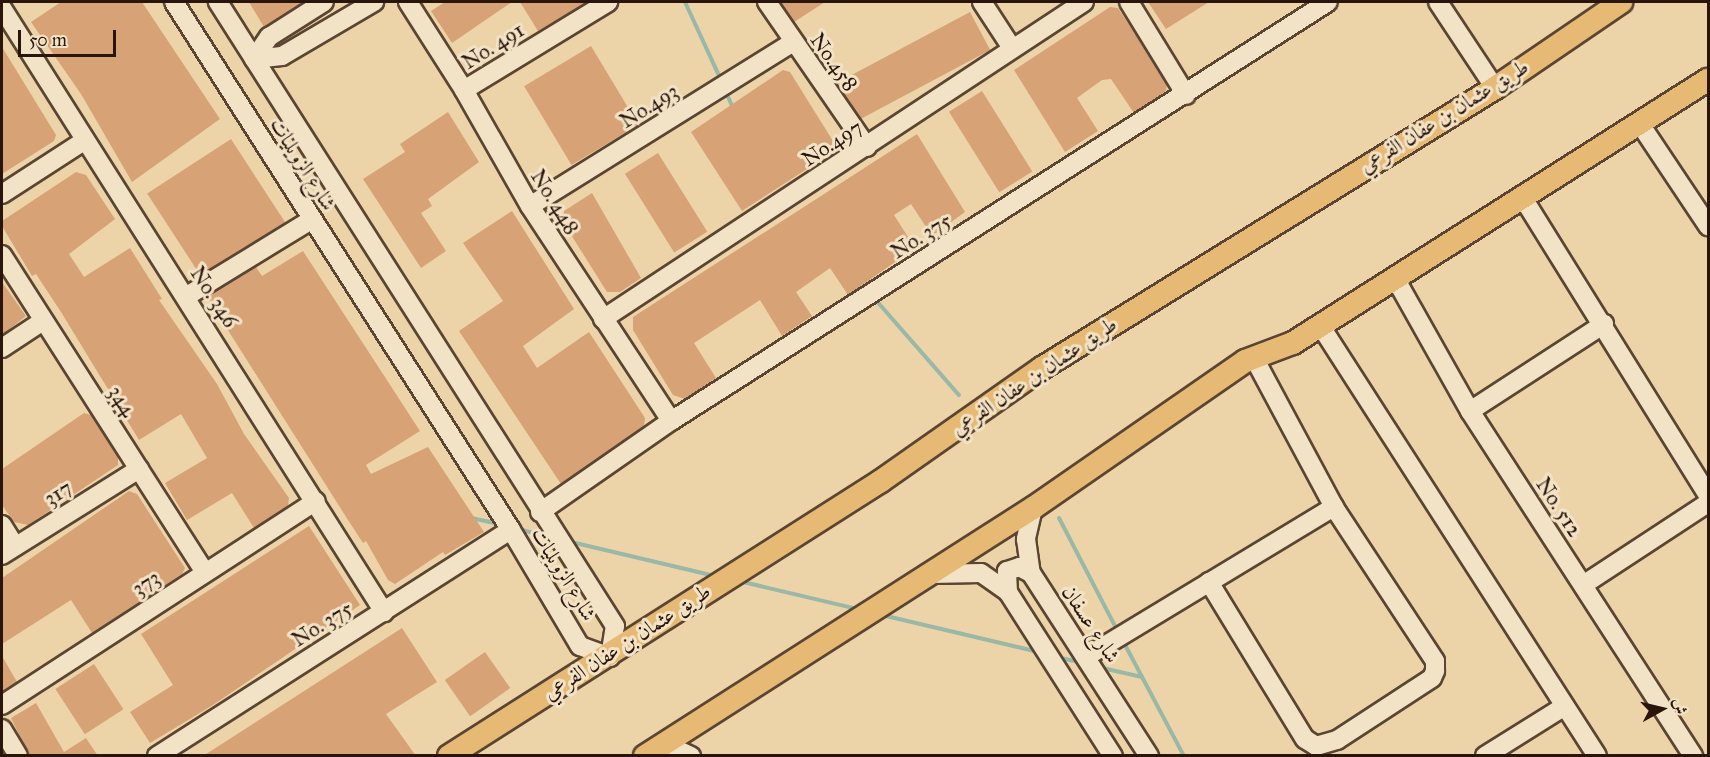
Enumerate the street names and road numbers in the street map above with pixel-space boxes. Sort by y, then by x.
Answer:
street label: No. 491 [457,17,529,75]
street label: No.458 [805,28,863,96]
street label: طريق عثمان بن عفان الفرعي [1355,54,1533,178]
street label: No.493 [615,78,683,134]
street label: شارع الزويليات [265,113,341,215]
street label: No.497 [797,114,867,172]
street label: No. 448 [525,165,585,239]
street label: No. 375 [886,208,956,264]
street label: No. 346 [185,262,243,332]
street label: طريق عثمان بن عفان الفرعي [946,311,1122,441]
street label: 344 [103,381,141,421]
street label: No. 512 [1531,473,1587,541]
street label: 317 [39,475,77,511]
street label: شارع الزويليات [526,523,602,625]
street label: 373 [127,565,165,601]
street label: طريق عثمان بن عفان الفرعي [539,578,715,706]
street label: شارع عسفان [1057,580,1125,668]
street label: No. 375 [287,596,357,652]

